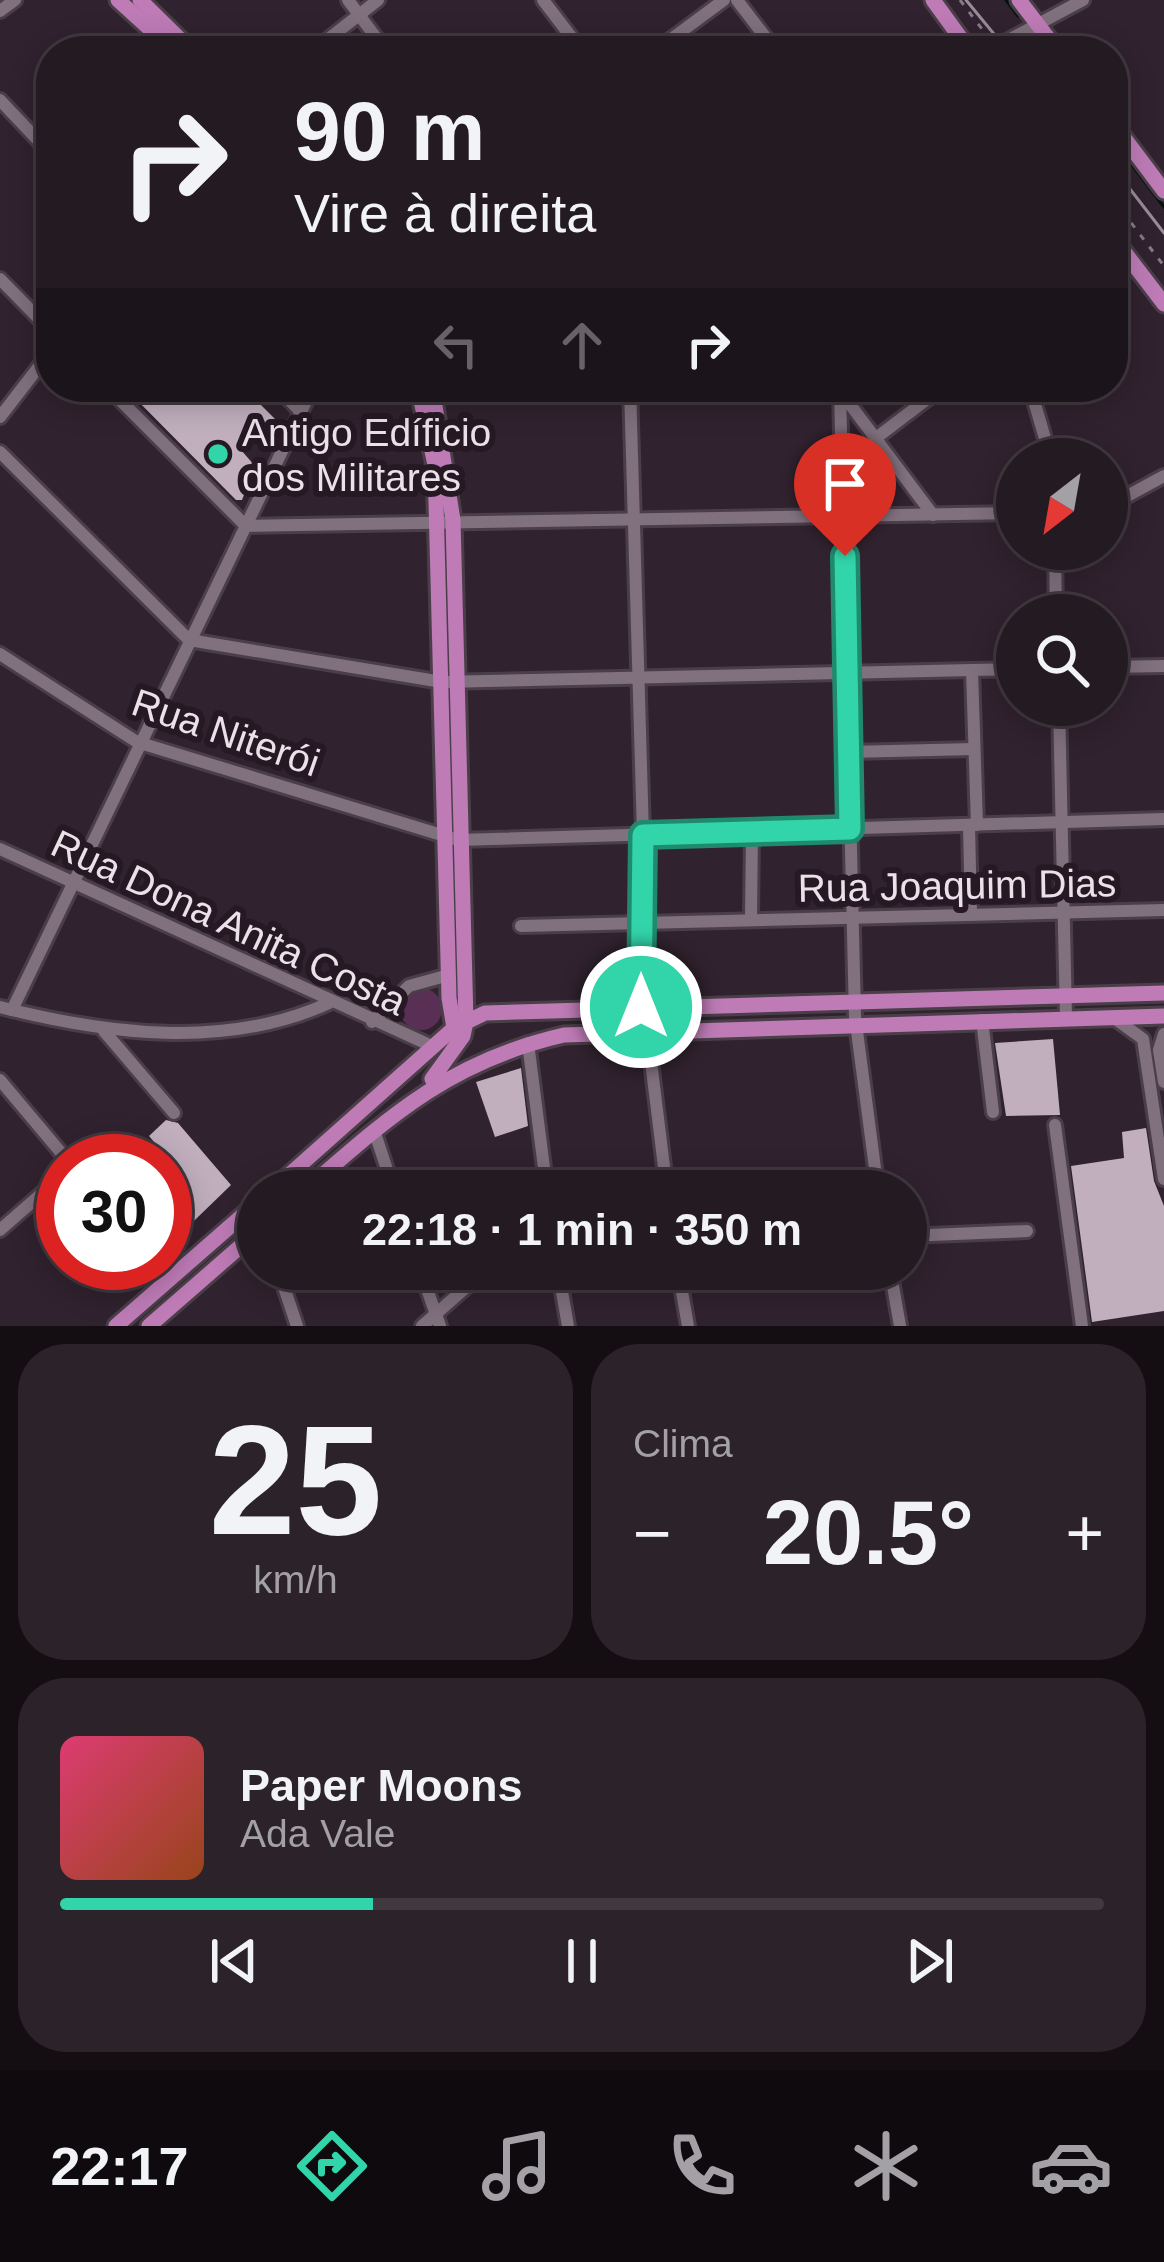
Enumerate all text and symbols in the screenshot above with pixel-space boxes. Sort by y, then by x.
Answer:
icon: right [96,84,252,240]
text: 90 m [294,84,485,178]
text: Vire à direita [294,183,596,243]
icon: left [423,312,489,378]
icon: ahead [549,312,615,378]
icon: right [675,312,741,378]
place label: Antigo Edíficio dos Militares [242,411,491,499]
pin [794,433,896,556]
north arrow [996,438,1128,570]
map controls [996,438,1128,726]
marker: Antigo Edíficio dos Militares [205,441,231,467]
icon: arrive [812,451,878,517]
button: search [996,594,1128,726]
street label: Rua Niterói [127,680,325,785]
street label: Rua Dona Anita Costa [45,821,413,1024]
street label: Rua Joaquim Dias [797,861,1117,910]
position arrow [578,944,704,1070]
speed limit sign: 30 [36,1134,192,1290]
text: 22:18 · 1 min · 350 m [362,1204,802,1255]
text: 25 [209,1393,382,1567]
text: Clima [633,1422,733,1465]
text: 20.5° [763,1483,974,1583]
text: − [633,1496,672,1570]
text: + [1065,1496,1104,1570]
text: km/h [253,1558,338,1601]
text: Paper Moons [240,1760,523,1811]
text: Ada Vale [240,1812,395,1855]
icon: previous [201,1928,267,1994]
icon: pause [549,1928,615,1994]
icon: next [897,1928,963,1994]
icon: directions [290,2124,374,2208]
icon: music [475,2124,559,2208]
icon: phone [660,2124,744,2208]
icon: climate [844,2124,928,2208]
icon: car [1029,2124,1113,2208]
text: 22:17 [50,2136,189,2196]

